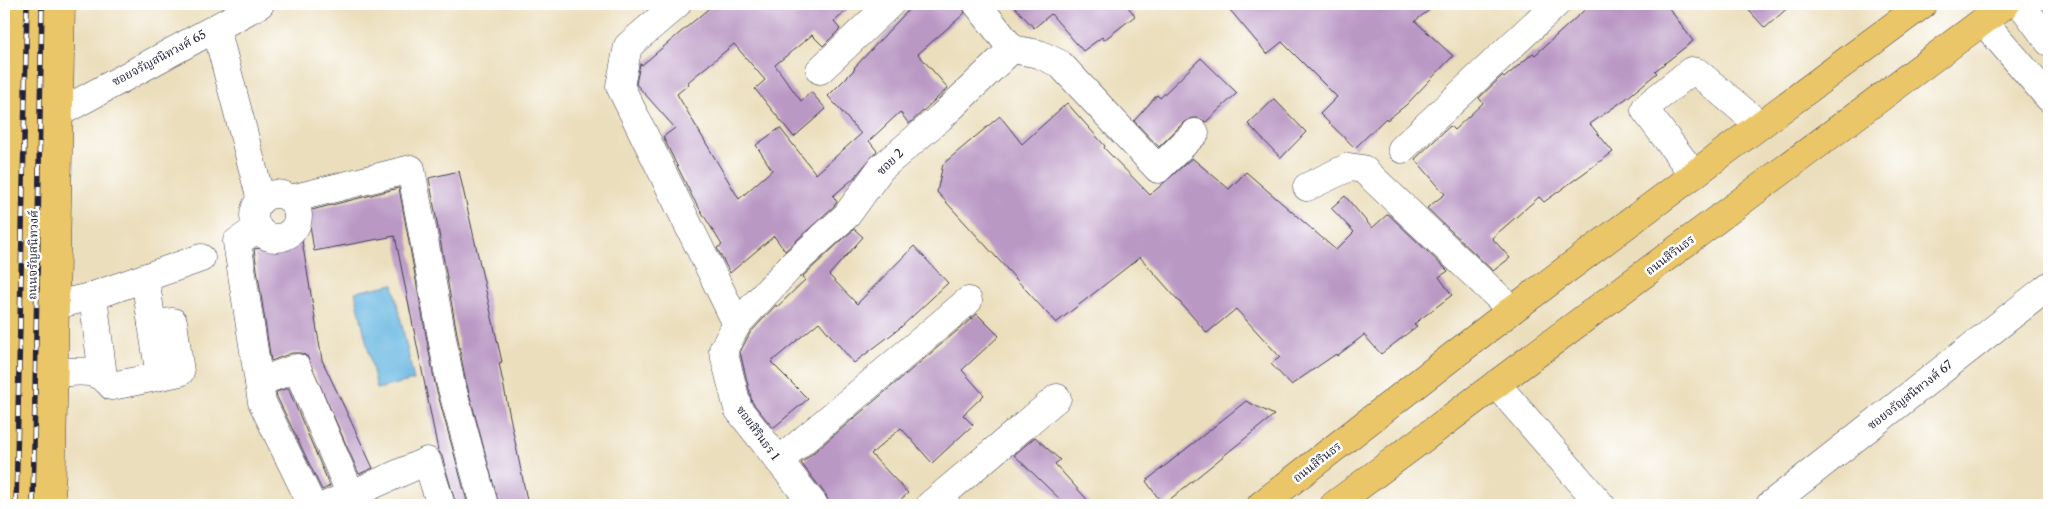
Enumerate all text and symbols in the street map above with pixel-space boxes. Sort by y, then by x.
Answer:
street label: ซอยจรัญสนิทวงศ์ 65 [109,26,208,89]
street label: ซอย 2 [873,145,906,178]
street label: ถนนจรัญสนิทวงศ์ [24,210,41,300]
street label: ถนนสิรินธร [1642,231,1697,278]
street label: ซอยจรัญสนิทวงศ์ 67 [1864,357,1955,432]
street label: ซอยสิรินธร 1 [734,403,783,463]
street label: ถนนสิรินธร [1290,438,1344,485]

